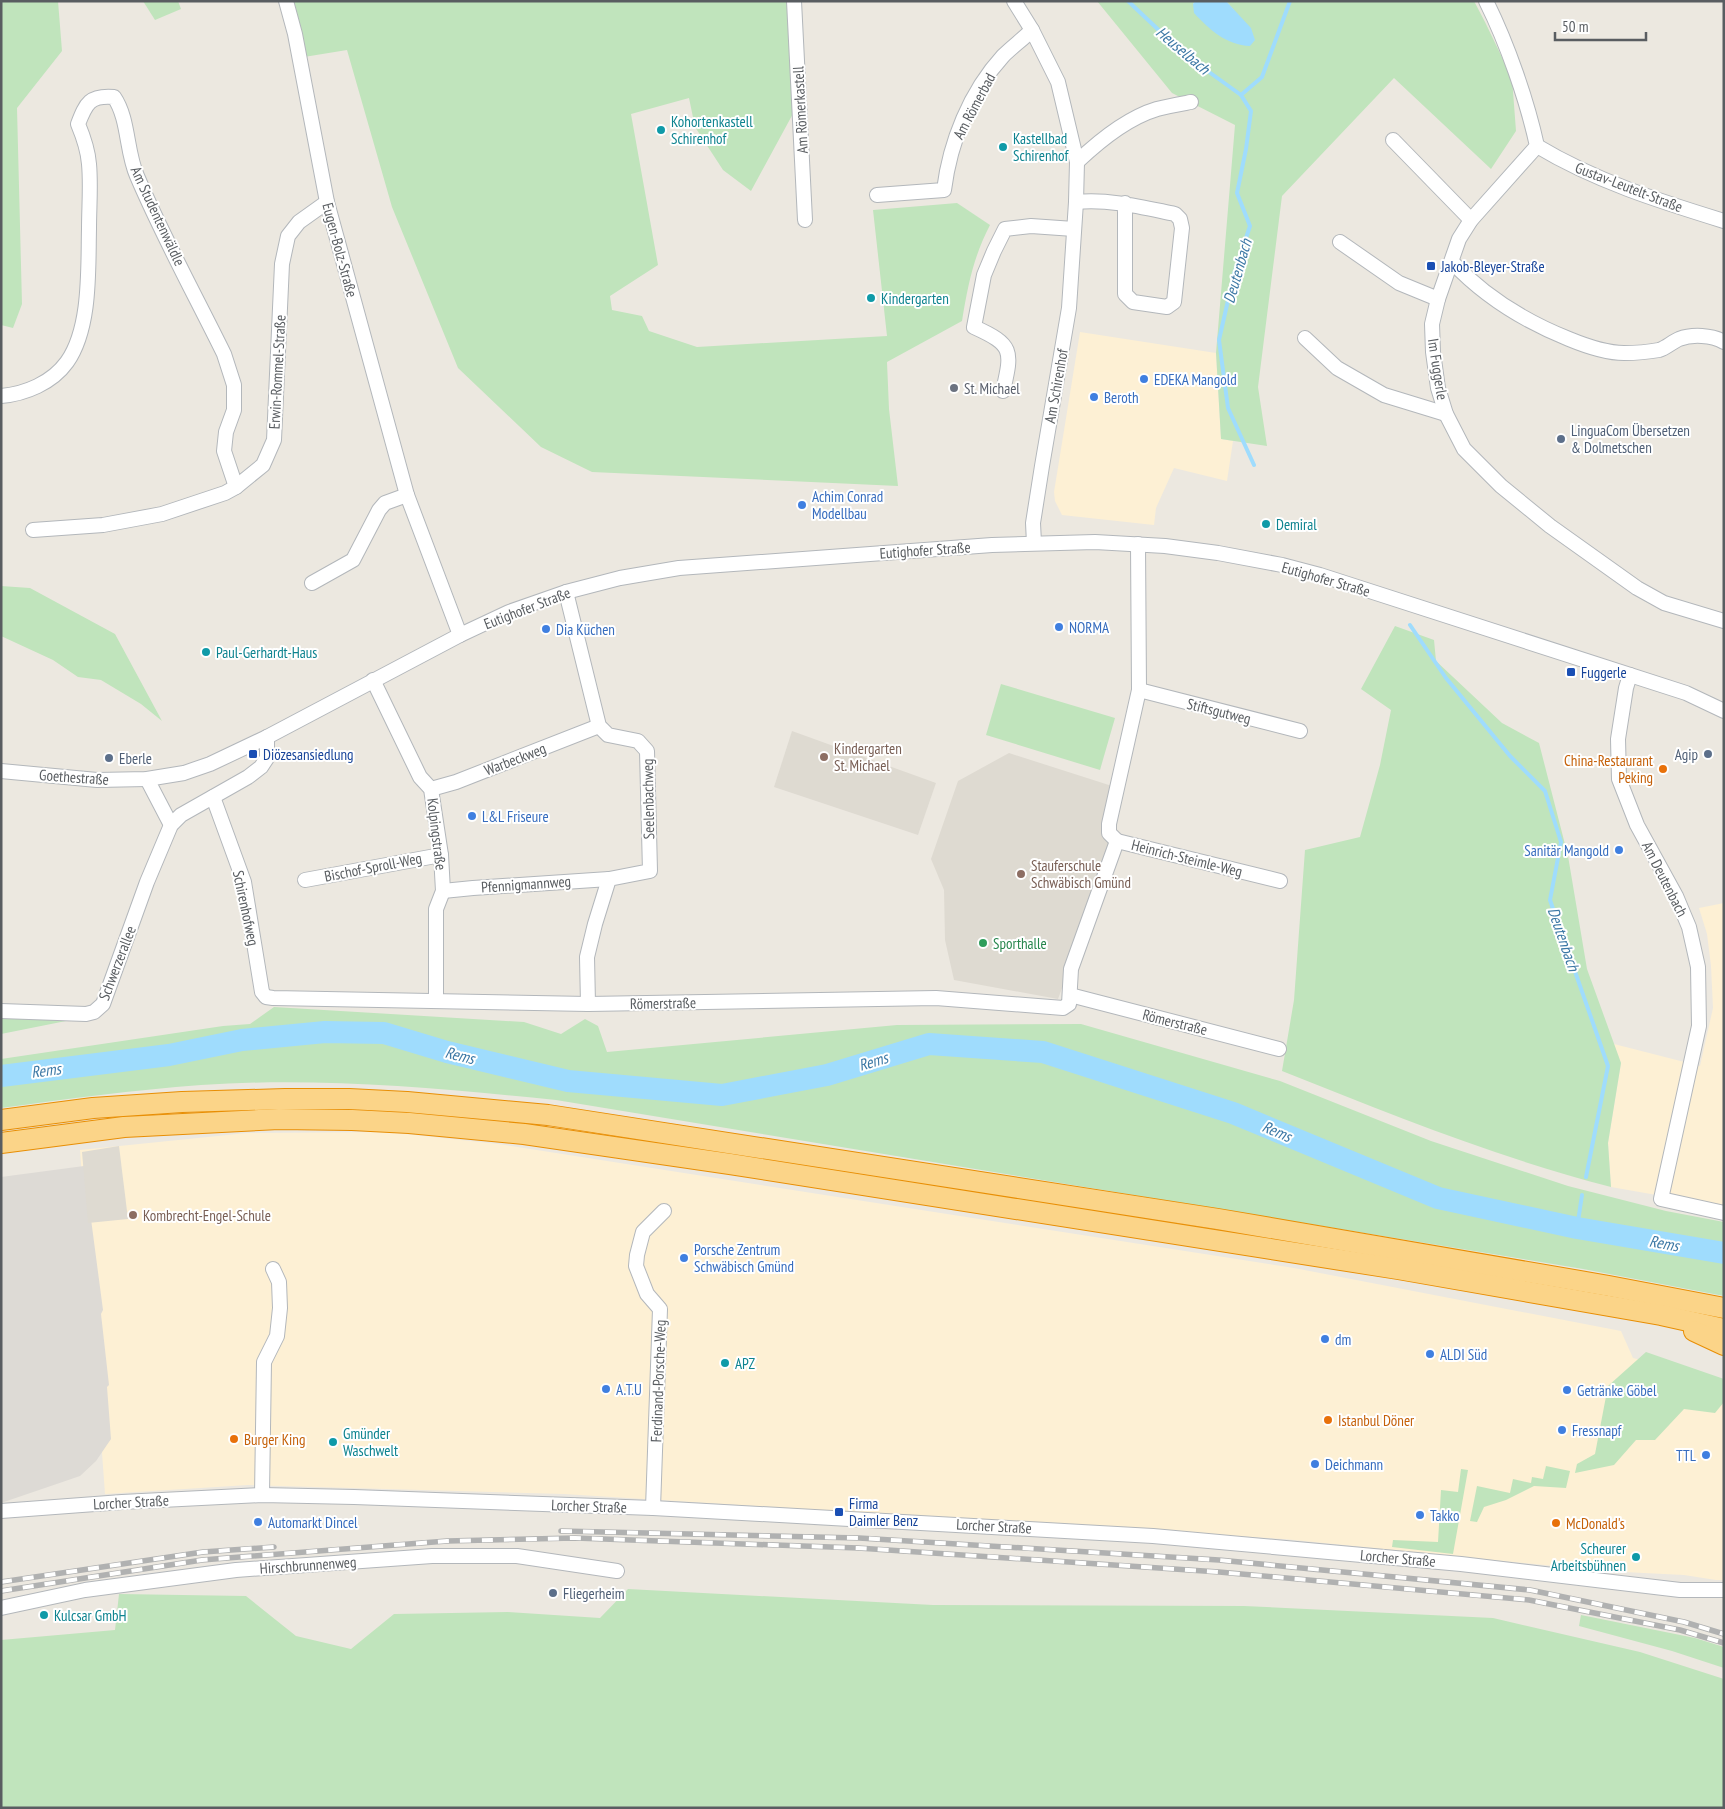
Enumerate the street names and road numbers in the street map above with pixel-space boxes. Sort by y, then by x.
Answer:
street label: Am Römerkastell [788,65,812,154]
street label: Am Römerbad [949,70,999,142]
street label: Gustav-Leutelt-Straße [1573,158,1685,216]
street label: Am Studentenwäldle [127,163,189,269]
street label: Eugen-Bolz-Straße [318,201,362,299]
street label: Erwin-Rommel-Straße [265,314,289,430]
street label: Im Fuggerle [1424,337,1452,401]
street label: Am Schirenhof [1040,346,1072,425]
street label: Eutighofer Straße [879,537,971,563]
street label: Eutighofer Straße [1280,557,1372,601]
street label: Eutighofer Straße [481,583,573,633]
street label: Stiftsgutweg [1185,694,1253,728]
street label: Warbeckweg [481,739,549,779]
street label: Seelenbachweg [638,758,658,840]
street label: Goethestraße [39,765,109,789]
street label: Kolpingstraße [423,797,451,871]
street label: Heinrich-Steimle-Weg [1130,835,1244,881]
street label: Am Deutenbach [1638,838,1692,920]
street label: Bischof-Sproll-Weg [323,848,423,886]
street label: Schirenhofweg [229,869,263,947]
street label: Pfennigmannweg [481,871,571,897]
street label: Schwerzerallee [94,923,140,1003]
street label: Römerstraße [630,993,696,1013]
street label: Römerstraße [1141,1005,1209,1039]
street label: Ferdinand-Porsche-Weg [646,1319,670,1443]
street label: Lorcher Straße [93,1491,169,1513]
street label: Lorcher Straße [551,1495,627,1517]
street label: Lorcher Straße [956,1515,1032,1537]
street label: Lorcher Straße [1359,1545,1437,1571]
street label: Hirschbrunnenweg [259,1552,357,1578]

